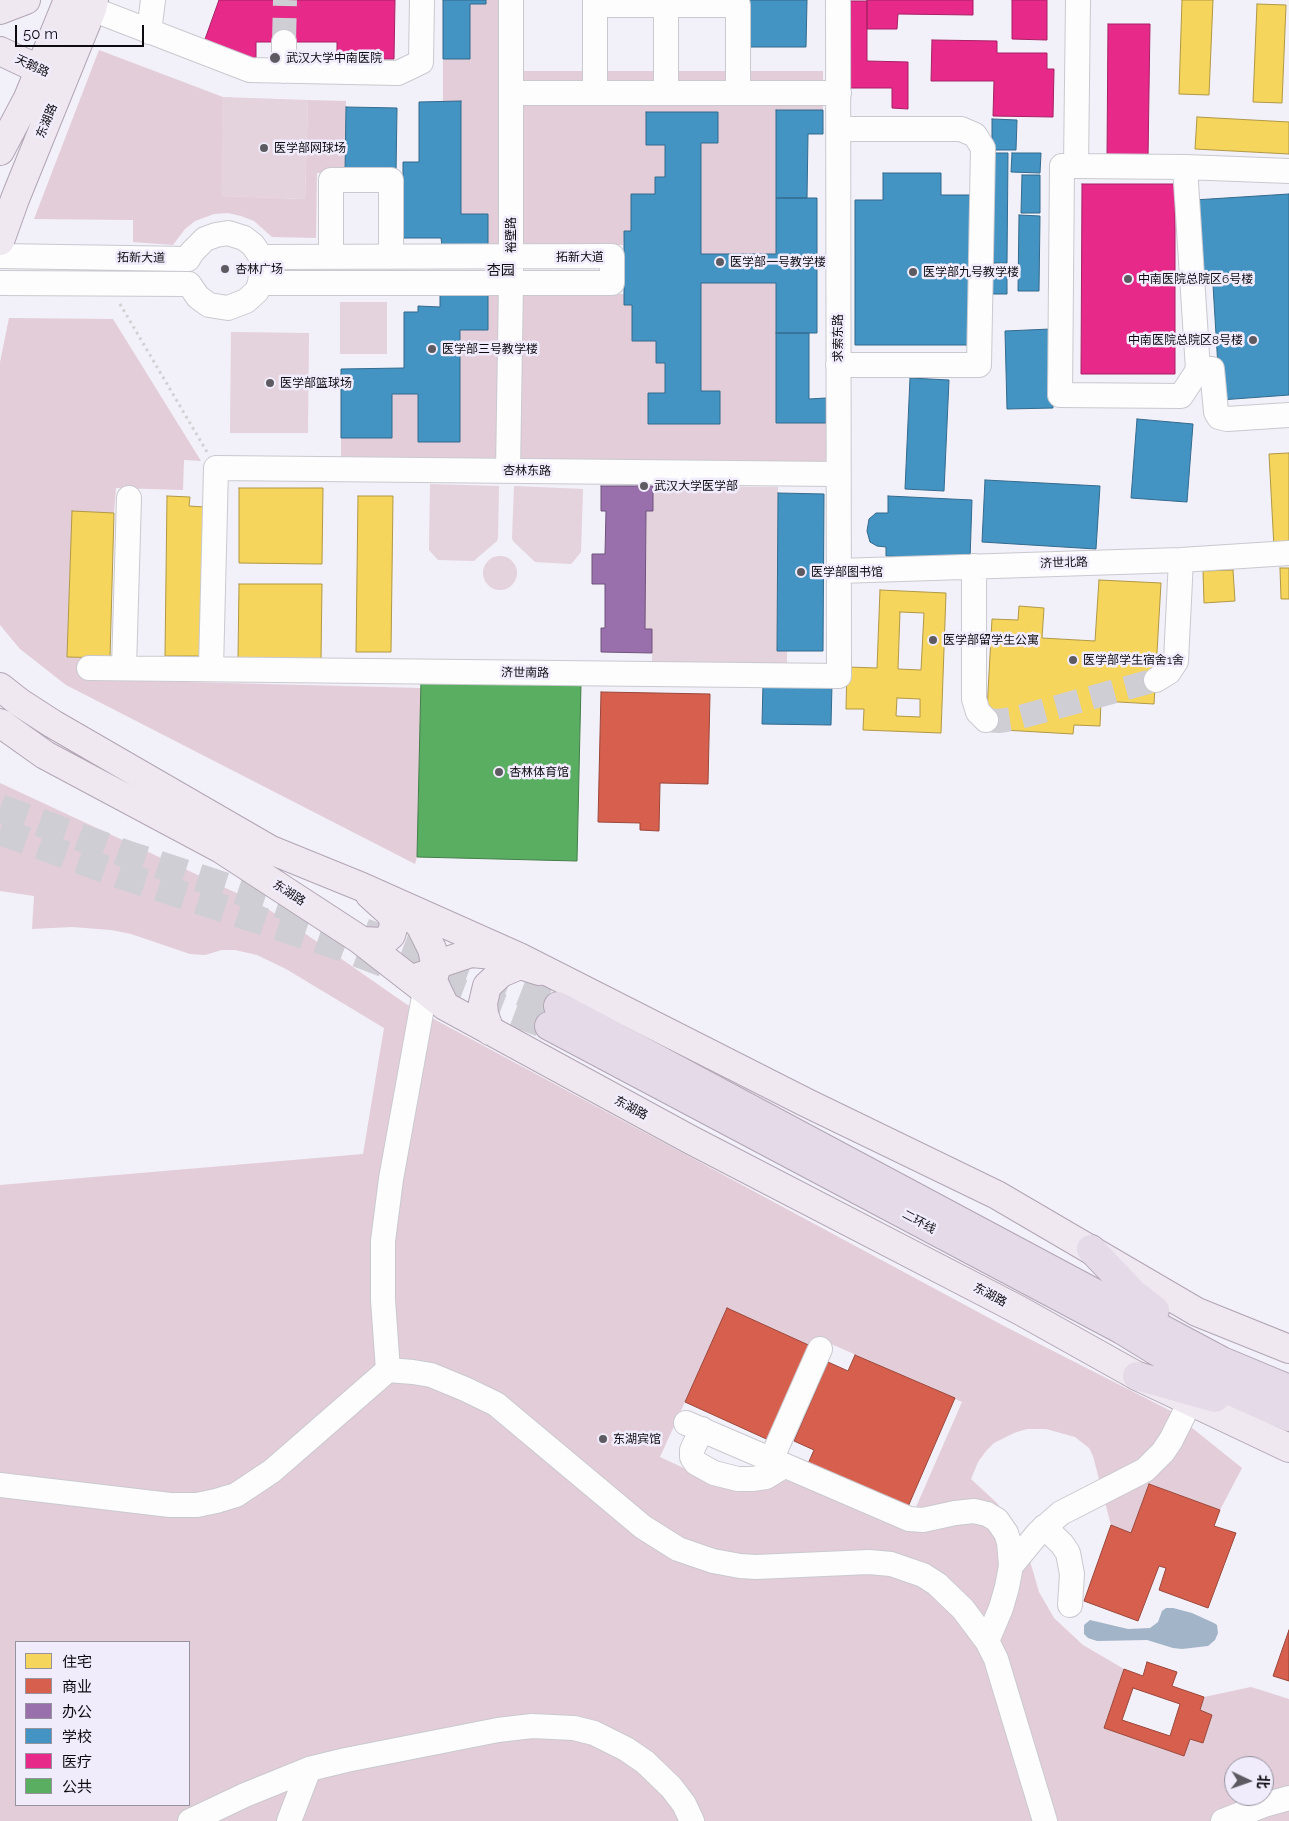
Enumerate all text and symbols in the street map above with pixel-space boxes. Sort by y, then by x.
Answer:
scale bar [18,15,146,47]
text: 50 m [23,25,58,43]
marker: 武汉大学中南医院 [268,51,282,65]
place label: 武汉大学中南医院 [286,51,382,65]
street label: 天鹅路 [13,52,51,80]
street label: 东湖路 [34,102,60,140]
place label: 医学部网球场 [274,141,346,155]
marker: 医学部网球场 [258,142,270,154]
street label: 裕壁路 [504,217,518,253]
street label: 拓新大道 [117,250,165,266]
street label: 拓新大道 [556,250,604,264]
place label: 医学部一号教学楼 [730,255,826,269]
marker: 医学部一号教学楼 [714,256,726,268]
place label: 杏林广场 [235,262,283,276]
marker: 杏林广场 [219,263,231,275]
district label: 杏园 [487,263,515,279]
place label: 医学部九号教学楼 [923,265,1019,279]
marker: 医学部九号教学楼 [907,266,919,278]
place label: 中南医院总院区6号楼 [1138,272,1253,286]
marker: 中南医院总院区6号楼 [1122,273,1134,285]
street label: 求索东路 [831,314,845,362]
place label: 中南医院总院区8号楼 [1128,333,1243,347]
marker: 中南医院总院区8号楼 [1247,334,1259,346]
place label: 医学部三号教学楼 [442,342,538,356]
marker: 医学部三号教学楼 [426,343,438,355]
place label: 医学部篮球场 [280,376,352,390]
marker: 医学部篮球场 [264,377,276,389]
street label: 杏林东路 [503,463,551,479]
place label: 武汉大学医学部 [654,479,738,493]
marker: 武汉大学医学部 [638,480,650,492]
street label: 济世北路 [1040,555,1088,571]
place label: 医学部图书馆 [811,565,883,579]
marker: 医学部图书馆 [795,566,807,578]
place label: 医学部留学生公寓 [943,633,1039,647]
marker: 医学部留学生公寓 [927,634,939,646]
place label: 医学部学生宿舍1舍 [1083,653,1184,667]
marker: 医学部学生宿舍1舍 [1067,654,1079,666]
street label: 济世南路 [501,665,549,681]
place label: 杏林体育馆 [509,765,569,779]
marker: 杏林体育馆 [493,766,505,778]
street label: 东湖路 [270,877,308,909]
street label: 东湖路 [612,1093,650,1123]
street label: 二环线 [900,1207,938,1237]
street label: 东湖路 [971,1280,1009,1310]
place label: 东湖宾馆 [613,1432,661,1446]
marker: 东湖宾馆 [597,1433,609,1445]
legend [15,1641,190,1806]
text: 住宅 [62,1653,92,1671]
text: 商业 [62,1678,92,1696]
text: 办公 [62,1703,92,1721]
text: 学校 [62,1728,92,1746]
text: 医疗 [62,1753,92,1771]
north arrow [1224,1756,1274,1806]
text: 北 [1255,1774,1271,1789]
text: 公共 [62,1778,92,1796]

